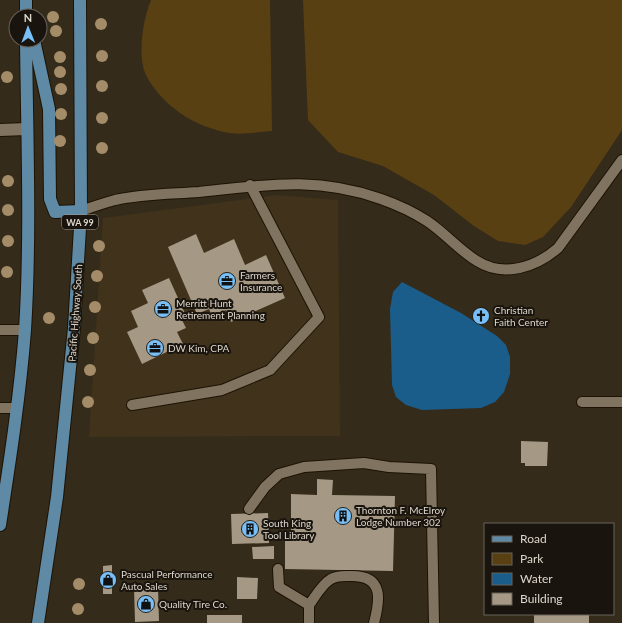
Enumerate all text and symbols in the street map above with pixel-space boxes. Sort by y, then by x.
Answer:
north arrow [8,8,48,48]
text: N [23,11,32,24]
road number: WA 99 [62,215,98,229]
street label: Pacific Highway South [66,264,84,362]
place label: Farmers Insurance [240,269,282,293]
office icon: Farmers Insurance [217,271,237,291]
place label: Merritt Hunt Retirement Planning [176,297,265,321]
office icon: Merritt Hunt Retirement Planning [153,299,173,319]
place label: Christian Faith Center [494,304,548,328]
church icon: Christian Faith Center [471,306,491,326]
office icon: DW Kim, CPA [145,338,165,358]
place label: DW Kim, CPA [168,342,230,354]
place label: Thornton F. McElroy Lodge Number 302 [356,504,446,528]
building icon: Thornton F. McElroy Lodge Number 302 [333,506,353,526]
place label: South King Tool Library [263,517,315,541]
building icon: South King Tool Library [240,519,260,539]
legend [484,523,614,615]
text: Road [520,531,547,546]
text: Park [520,551,544,566]
place label: Pascual Performance Auto Sales [121,568,212,592]
shop icon: Pascual Performance Auto Sales [98,570,118,590]
text: Water [520,571,553,586]
text: Building [520,591,563,606]
shop icon: Quality Tire Co. [136,594,156,614]
place label: Quality Tire Co. [159,598,227,610]

